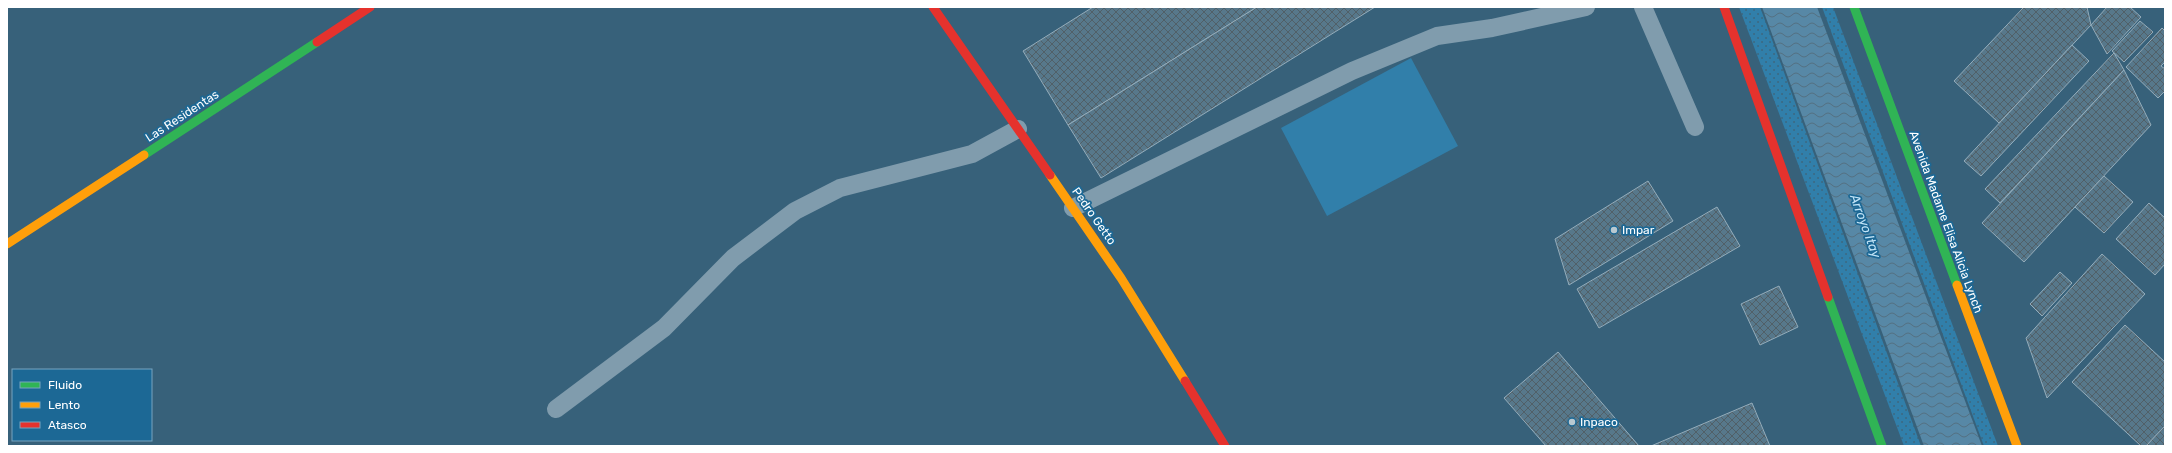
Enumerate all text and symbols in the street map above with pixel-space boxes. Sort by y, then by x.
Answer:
street label: Las Residentas [143,87,221,145]
street label: Avenida Madame Elisa Alicia Lynch [1906,129,1986,315]
street label: Pedro Getto [1069,185,1119,247]
water label: Arroyo Itay [1847,191,1884,261]
place label: Impar [1622,223,1655,237]
marker: Impar [1609,225,1619,235]
legend [12,369,152,441]
text: Fluido [48,378,82,392]
text: Lento [48,398,80,412]
place label: Inpaco [1580,415,1618,429]
marker: Inpaco [1567,417,1577,427]
text: Atasco [48,418,87,432]

